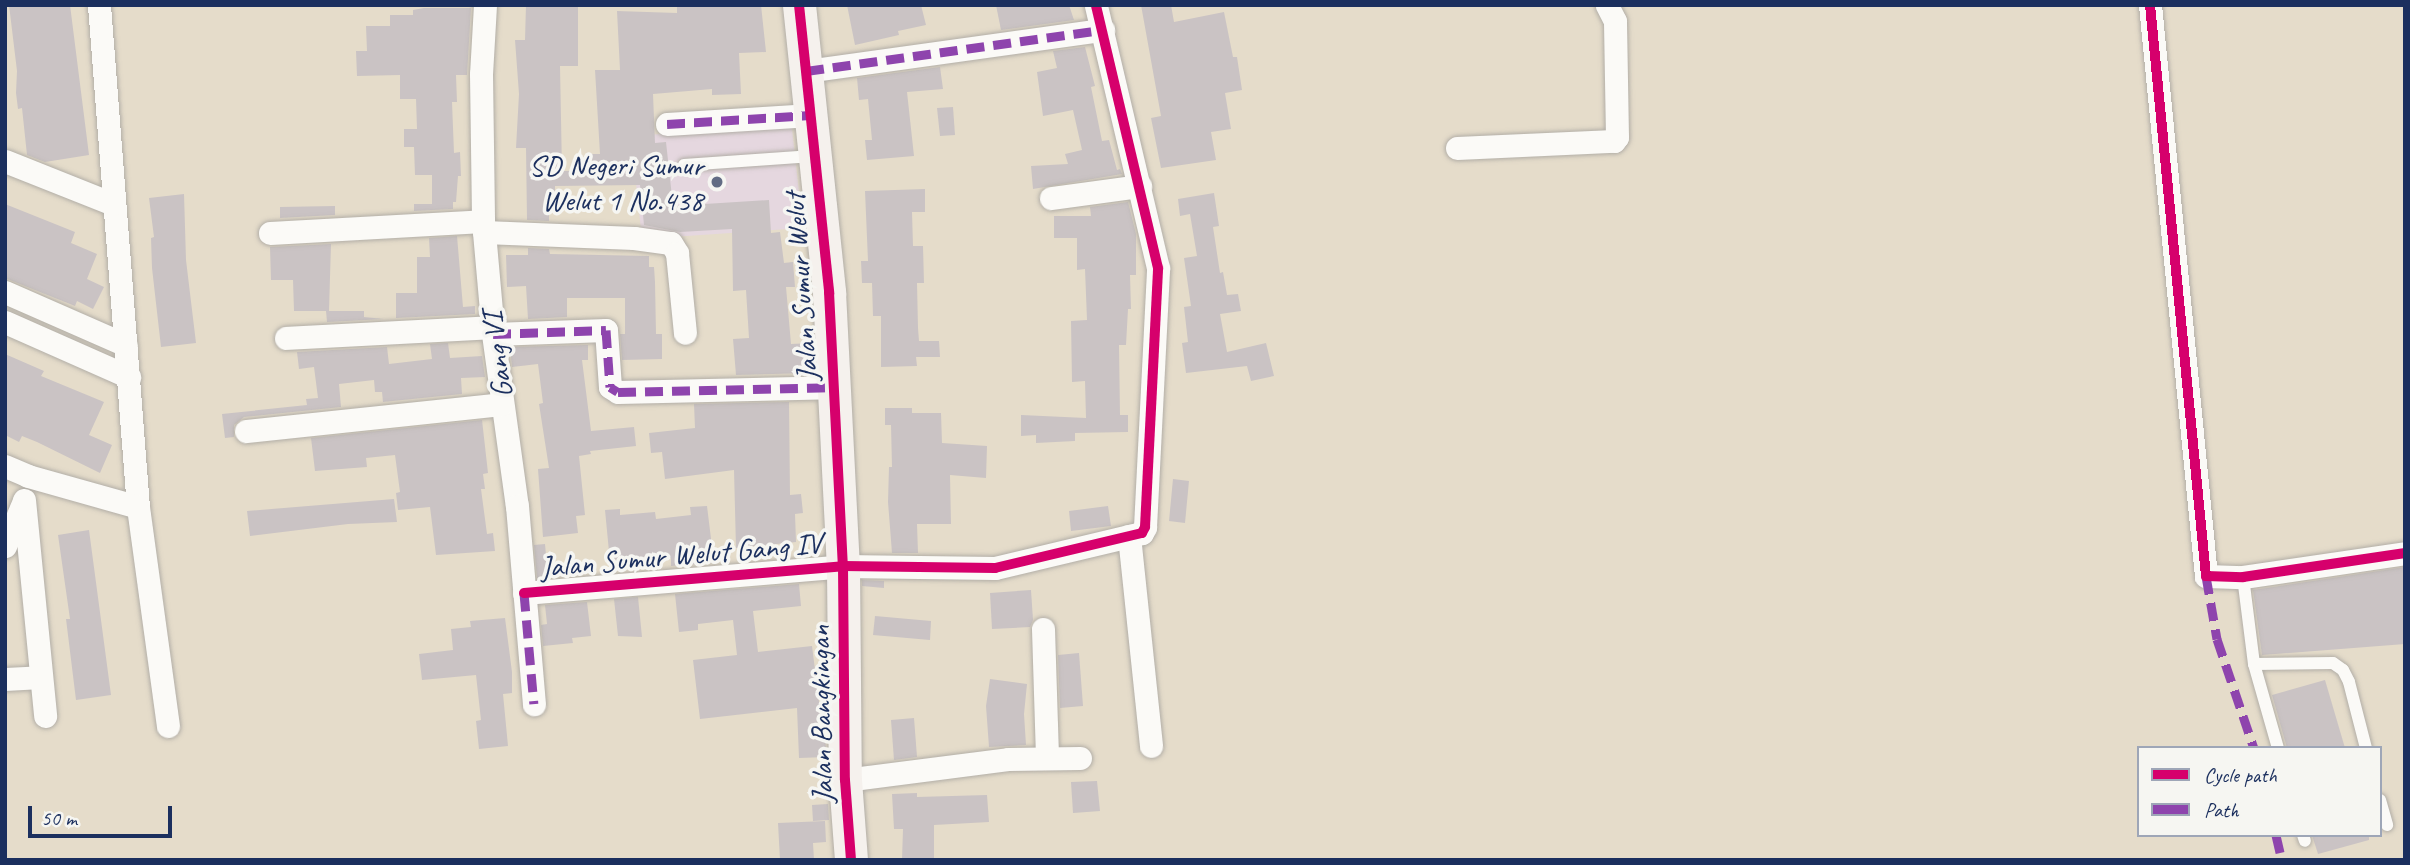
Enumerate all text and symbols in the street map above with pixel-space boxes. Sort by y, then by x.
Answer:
place label: SD Negeri Sumur Welut 1 No.438 [527,147,703,218]
marker: SD Negeri Sumur Welut 1 No.438 [709,174,725,190]
street label: Jalan Sumur Welut [776,192,826,382]
street label: Gang VI [474,310,520,400]
street label: Jalan Sumur Welut Gang IV [539,525,823,585]
street label: Jalan Bangkingan [801,624,841,804]
legend [2137,746,2382,837]
text: Cycle path [2204,762,2277,788]
scale bar [32,792,175,836]
text: Path [2204,797,2239,823]
text: 50 m [41,805,77,831]

